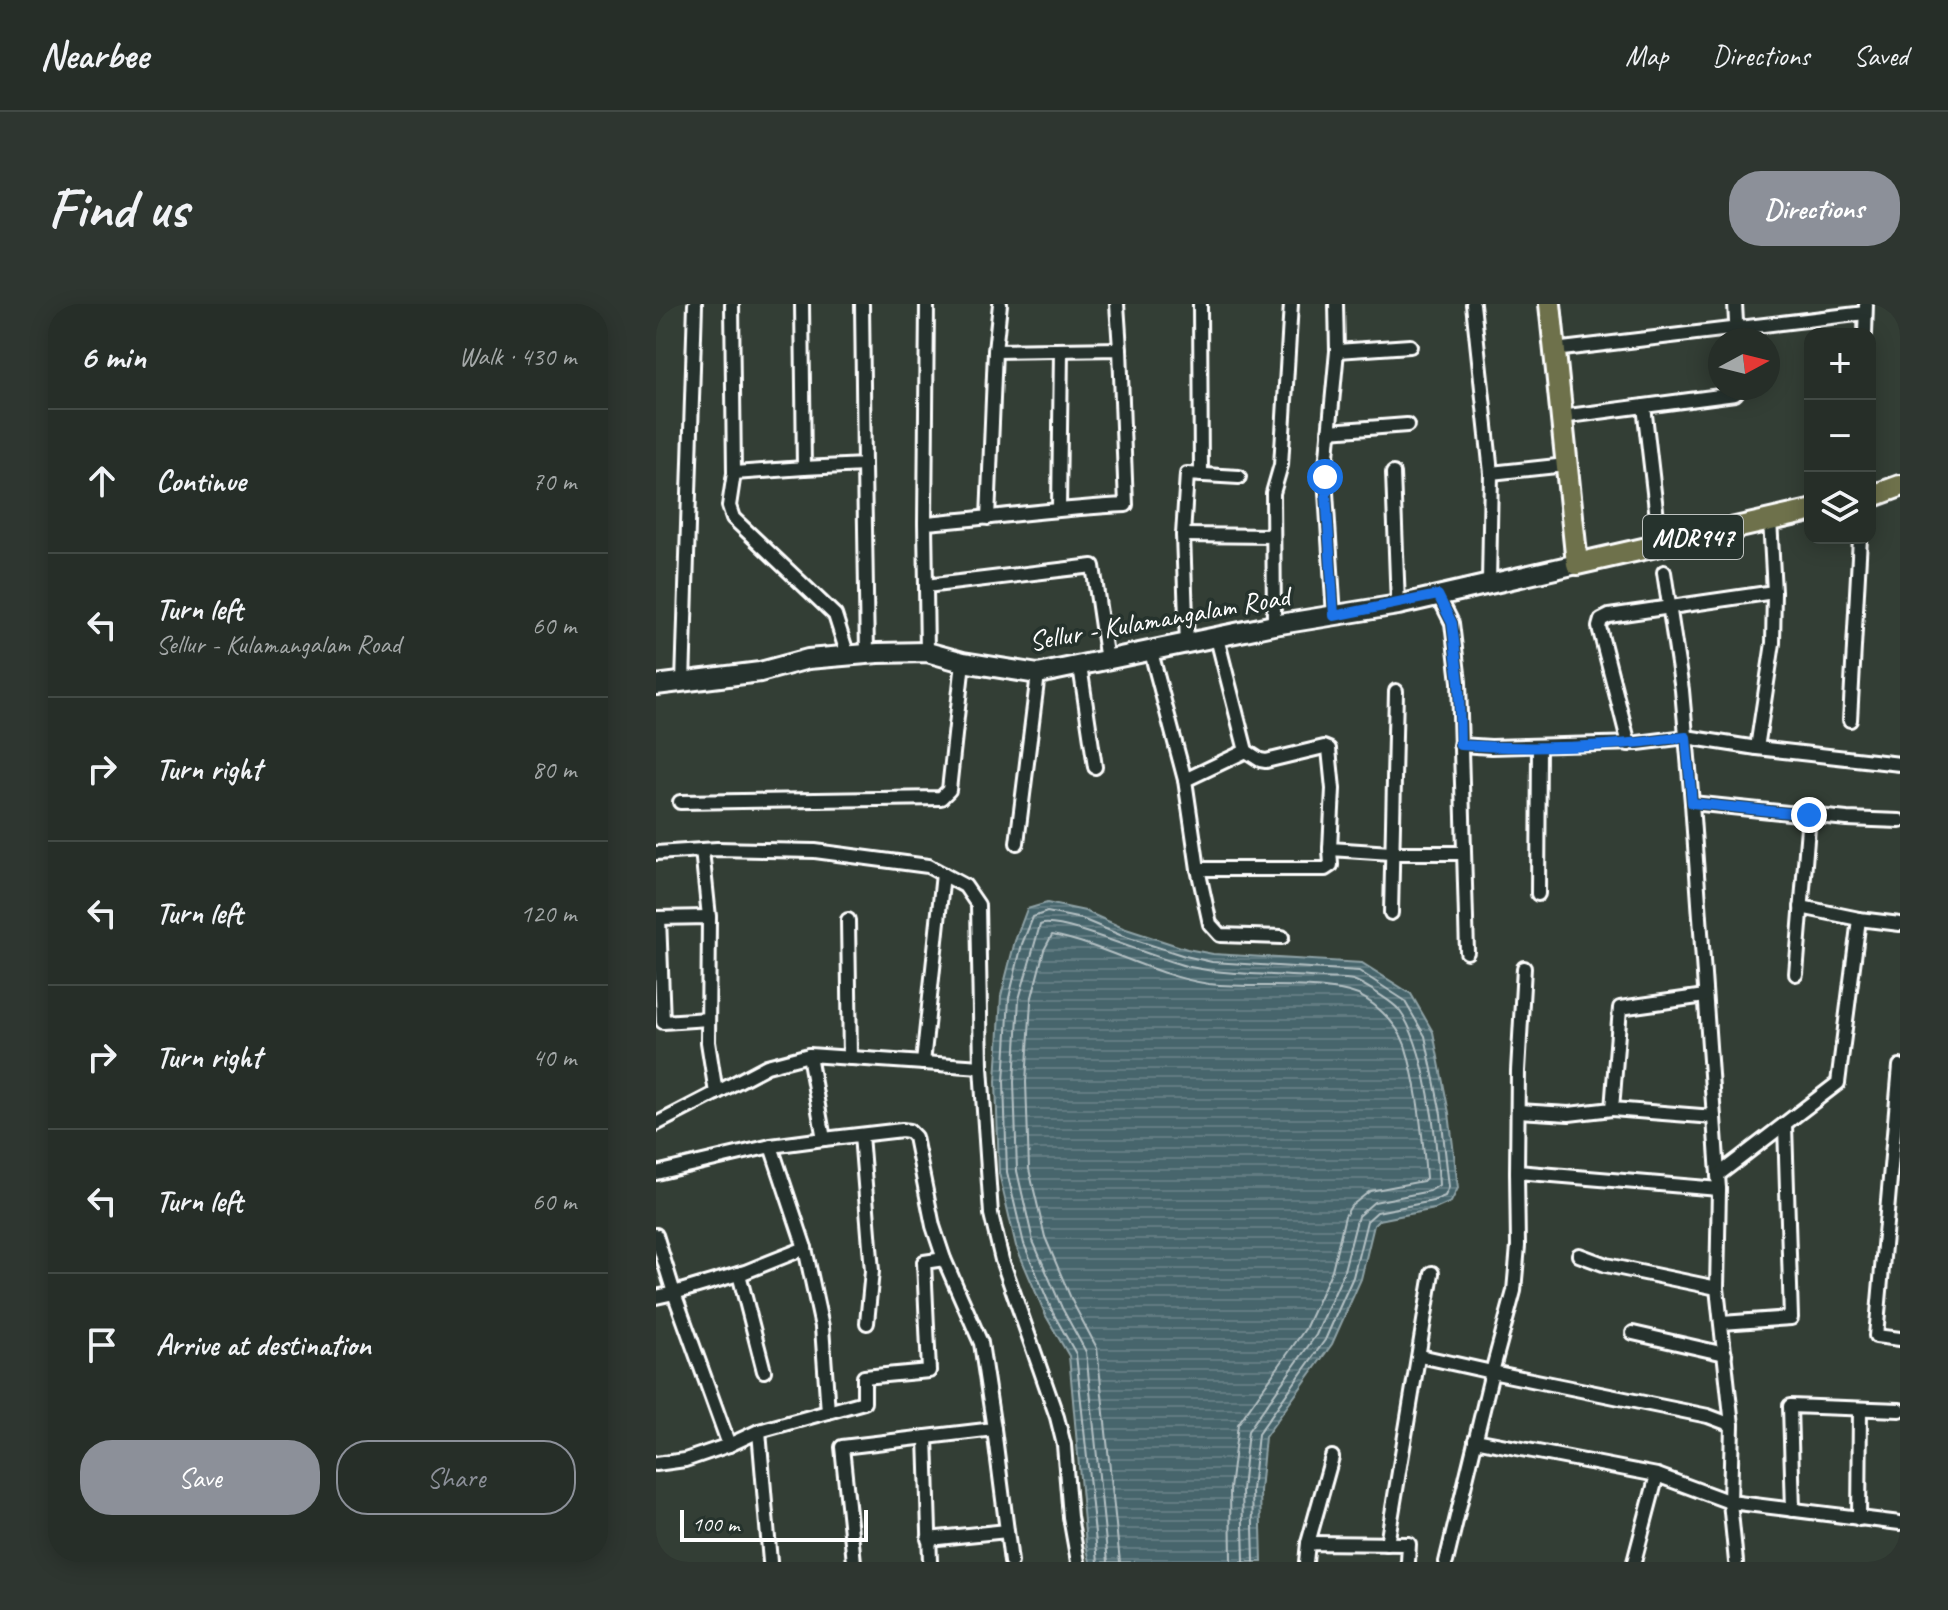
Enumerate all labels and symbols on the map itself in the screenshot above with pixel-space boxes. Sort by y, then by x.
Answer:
north arrow [1708,328,1780,400]
route start [1307,459,1343,495]
road number: MDR947 [1643,515,1743,559]
street label: Sellur - Kulamangalam Road [1026,578,1296,659]
route end [1791,797,1827,833]
scale bar [680,1506,868,1542]

